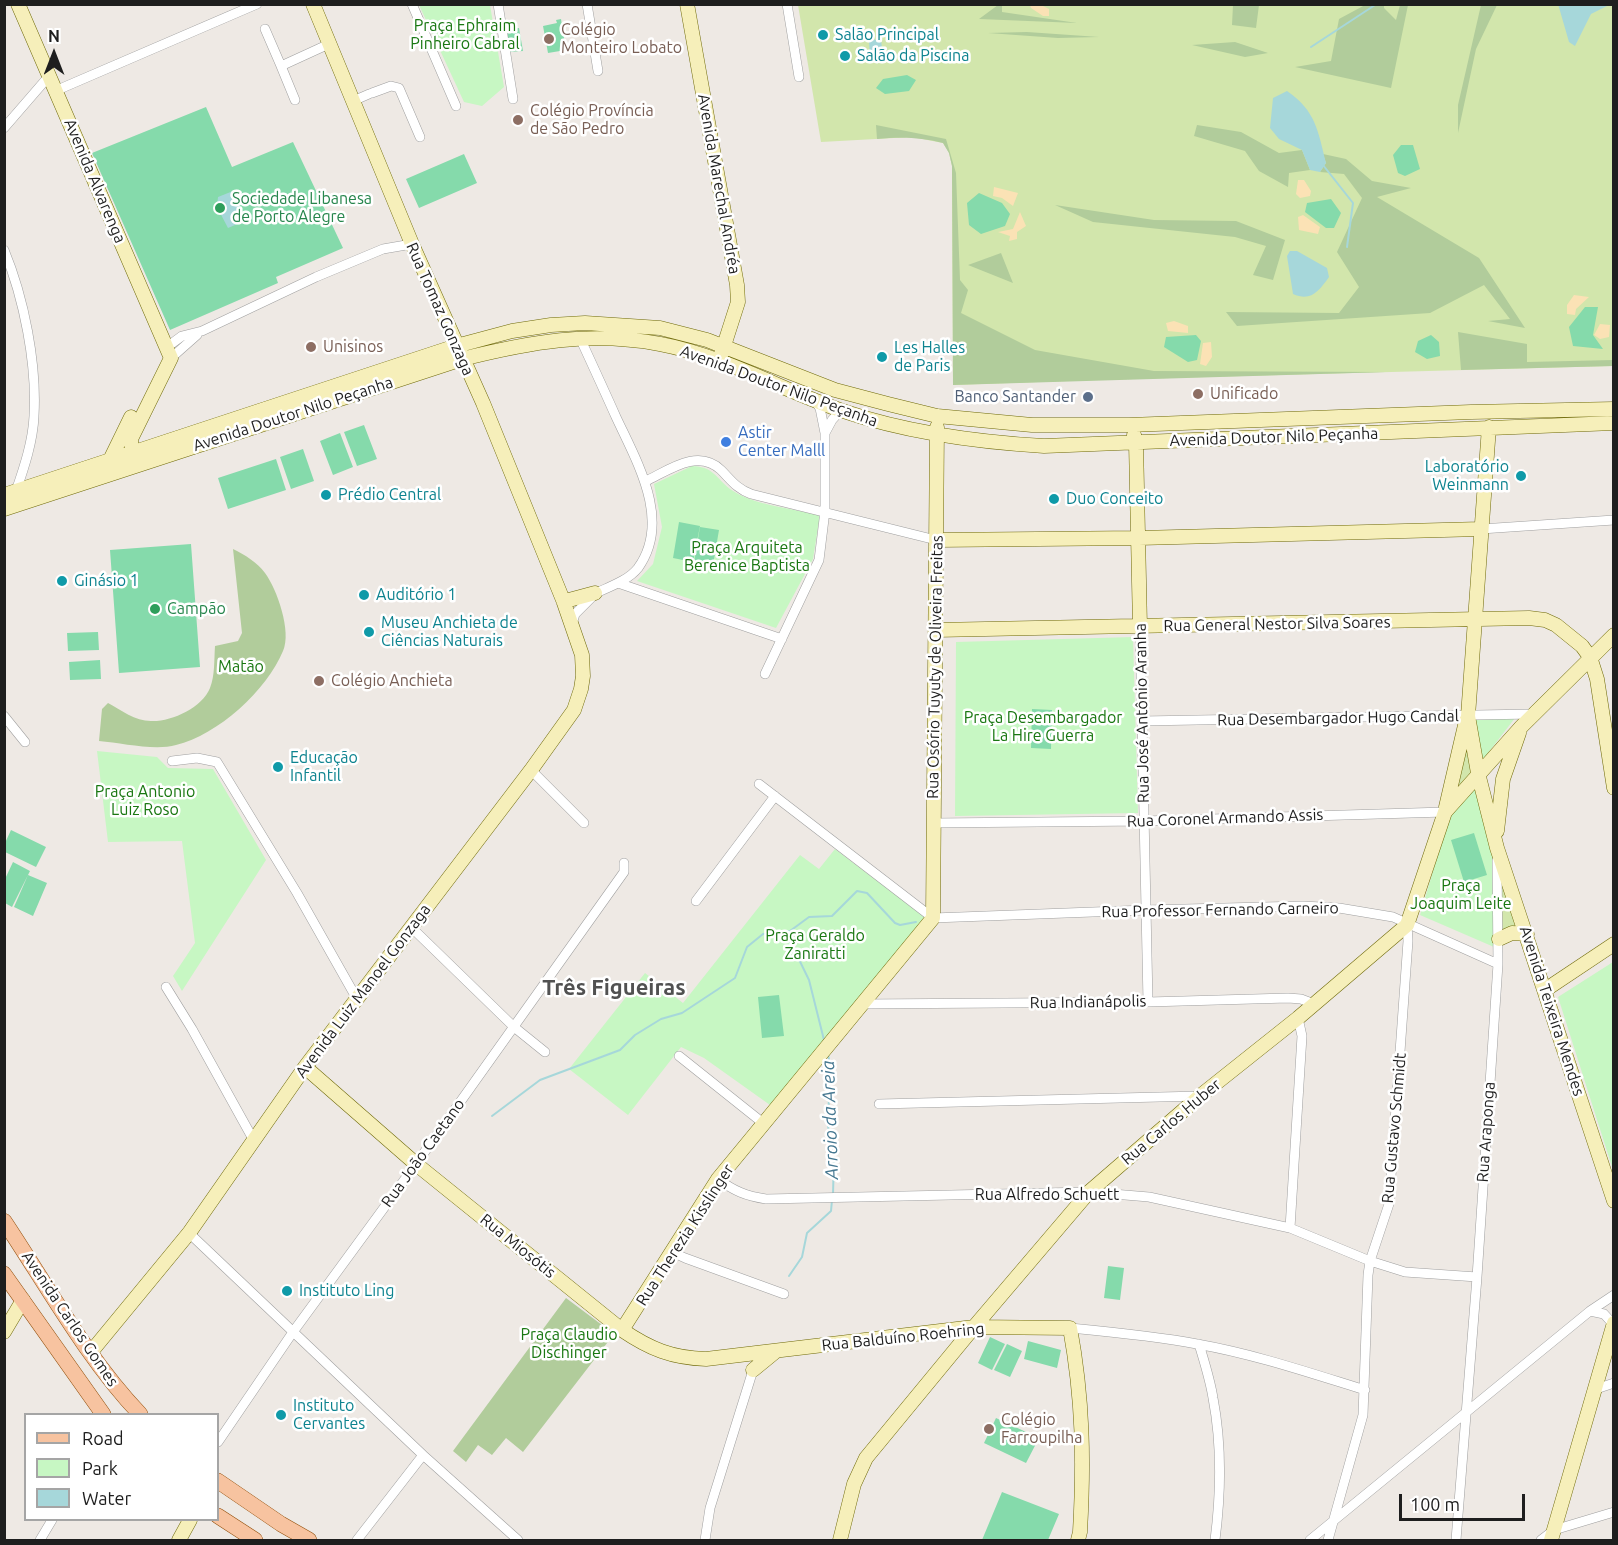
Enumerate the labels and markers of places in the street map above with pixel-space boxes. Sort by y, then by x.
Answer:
place label: Colégio Monteiro Lobato [561,20,682,58]
place label: Salão Principal [835,25,939,45]
marker: Salão Principal [816,28,830,42]
marker: Colégio Monteiro Lobato [542,32,556,46]
place label: Salão da Piscina [857,46,969,66]
marker: Salão da Piscina [838,49,852,63]
place label: Colégio Província de São Pedro [530,101,654,139]
marker: Colégio Província de São Pedro [511,113,525,127]
place label: Sociedade Libanesa de Porto Alegre [232,189,372,227]
marker: Sociedade Libanesa de Porto Alegre [213,201,227,215]
place label: Unisinos [323,337,383,357]
place label: Les Halles de Paris [894,338,965,376]
marker: Unisinos [304,340,318,354]
marker: Les Halles de Paris [875,350,889,364]
place label: Unificado [1210,384,1278,404]
place label: Banco Santander [954,387,1076,407]
marker: Unificado [1191,387,1205,401]
marker: Banco Santander [1081,390,1095,404]
place label: Astir Center Malll [738,423,825,461]
marker: Astir Center Malll [719,435,733,449]
place label: Laboratório Weinmann [1425,457,1509,495]
marker: Laboratório Weinmann [1514,469,1528,483]
place label: Prédio Central [338,485,441,505]
marker: Prédio Central [319,488,333,502]
place label: Duo Conceito [1066,489,1163,509]
marker: Duo Conceito [1047,492,1061,506]
place label: Ginásio 1 [74,571,139,591]
marker: Ginásio 1 [55,574,69,588]
place label: Auditório 1 [376,585,456,605]
marker: Auditório 1 [357,588,371,602]
place label: Campão [167,599,226,619]
marker: Campão [148,602,162,616]
place label: Museu Anchieta de Ciências Naturais [381,613,518,651]
marker: Museu Anchieta de Ciências Naturais [362,625,376,639]
place label: Colégio Anchieta [331,671,453,691]
marker: Colégio Anchieta [312,674,326,688]
place label: Educação Infantil [290,748,358,786]
marker: Educação Infantil [271,760,285,774]
place label: Instituto Ling [299,1281,394,1301]
marker: Instituto Ling [280,1284,294,1298]
place label: Instituto Cervantes [293,1396,365,1434]
marker: Instituto Cervantes [274,1408,288,1422]
place label: Colégio Farroupilha [1001,1410,1082,1448]
marker: Colégio Farroupilha [982,1422,996,1436]

